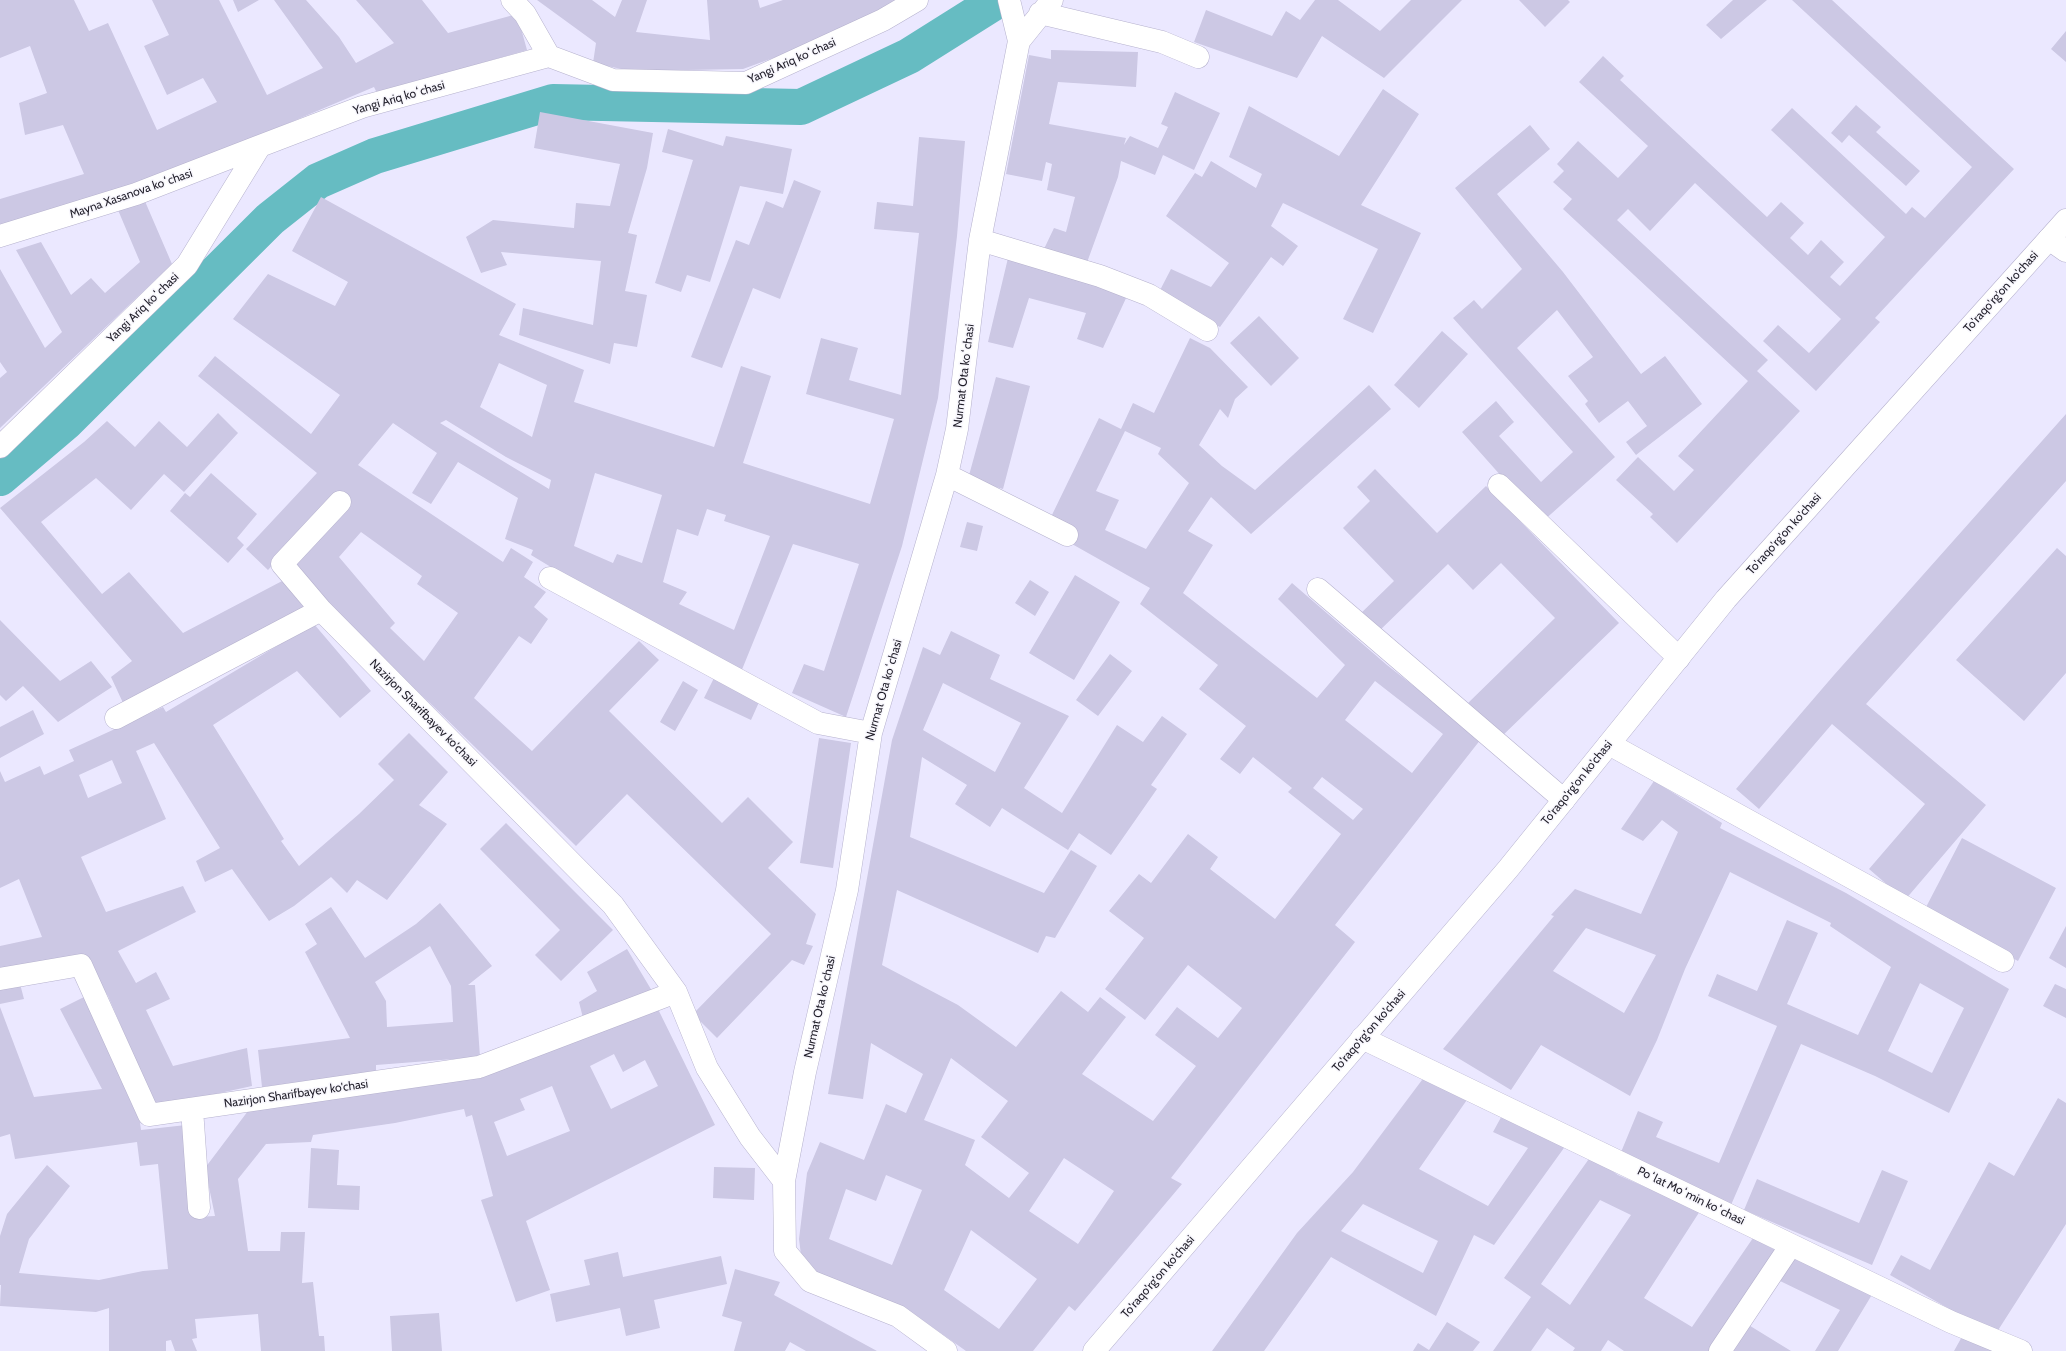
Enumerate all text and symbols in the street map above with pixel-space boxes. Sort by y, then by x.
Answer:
street label: Yangi Ariq koʻchasi [746,35,838,87]
street label: Yangi Ariq koʻchasi [352,78,446,118]
street label: Mayna Xasanova koʻchasi [68,166,194,222]
street label: To'raqo'rg'on ko'chasi [1961,248,2041,336]
street label: Yangi Ariq koʻchasi [104,270,182,346]
street label: Nurmat Ota koʻchasi [950,323,978,429]
street label: To'raqo'rg'on ko'chasi [1744,490,1824,578]
street label: Nurmat Ota koʻchasi [863,638,905,742]
street label: Nazirjon Sharifbayev ko'chasi [366,656,480,770]
street label: To'raqo'rg'on ko'chasi [1539,738,1615,828]
street label: Nurmat Ota koʻchasi [801,954,839,1060]
street label: To'raqo'rg'on ko'chasi [1329,987,1409,1075]
street label: Nazirjon Sharifbayev ko'chasi [223,1077,369,1111]
street label: Poʻlat Moʻmin koʻchasi [1635,1164,1747,1228]
street label: To'raqo'rg'on ko'chasi [1118,1233,1198,1321]

